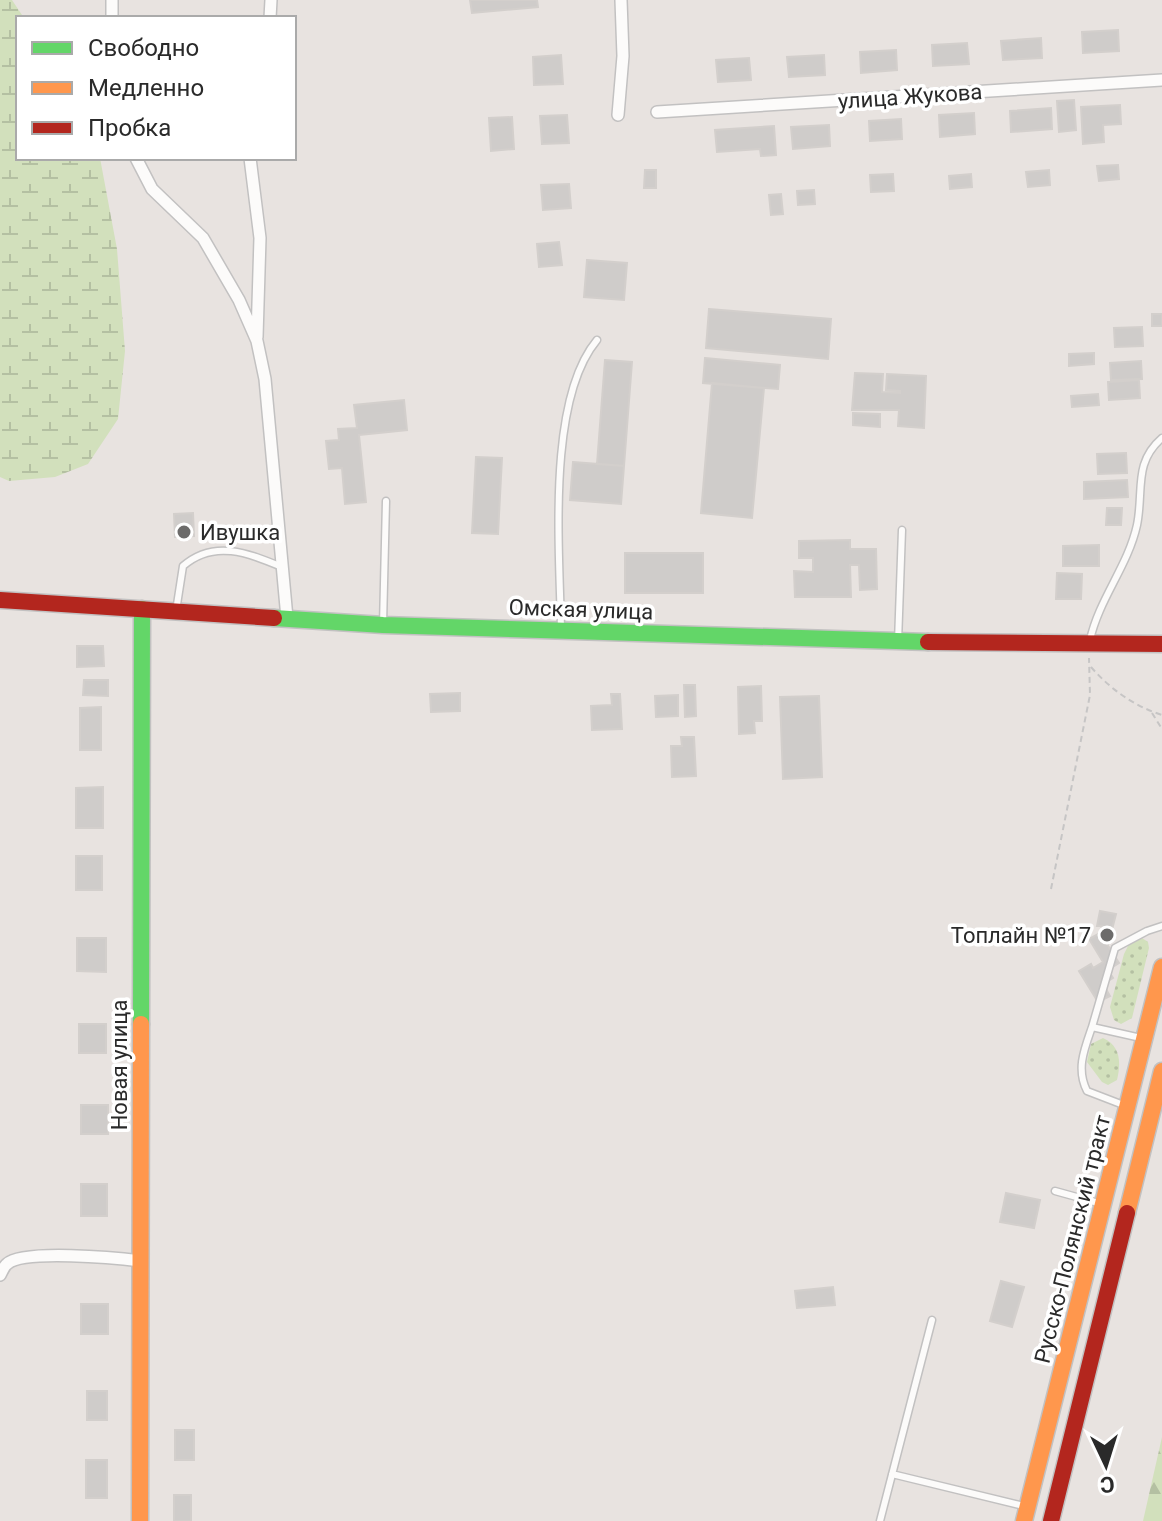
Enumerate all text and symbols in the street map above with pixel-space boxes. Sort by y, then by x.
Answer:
legend [16,16,296,160]
text: Свободно [88,34,199,62]
text: Медленно [88,74,204,102]
street label: улица Жукова [837,79,983,114]
text: Пробка [88,114,171,142]
place label: Ивушка [200,520,280,545]
marker: Ивушка [175,523,193,541]
street label: Омская улица [508,594,654,625]
place label: Топлайн №17 [951,923,1091,948]
marker: Топлайн №17 [1098,926,1116,944]
street label: Новая улица [107,1000,132,1130]
street label: Русско-Полянский тракт [1030,1112,1116,1366]
north arrow [1066,1425,1146,1505]
text: С [1099,1471,1115,1497]

